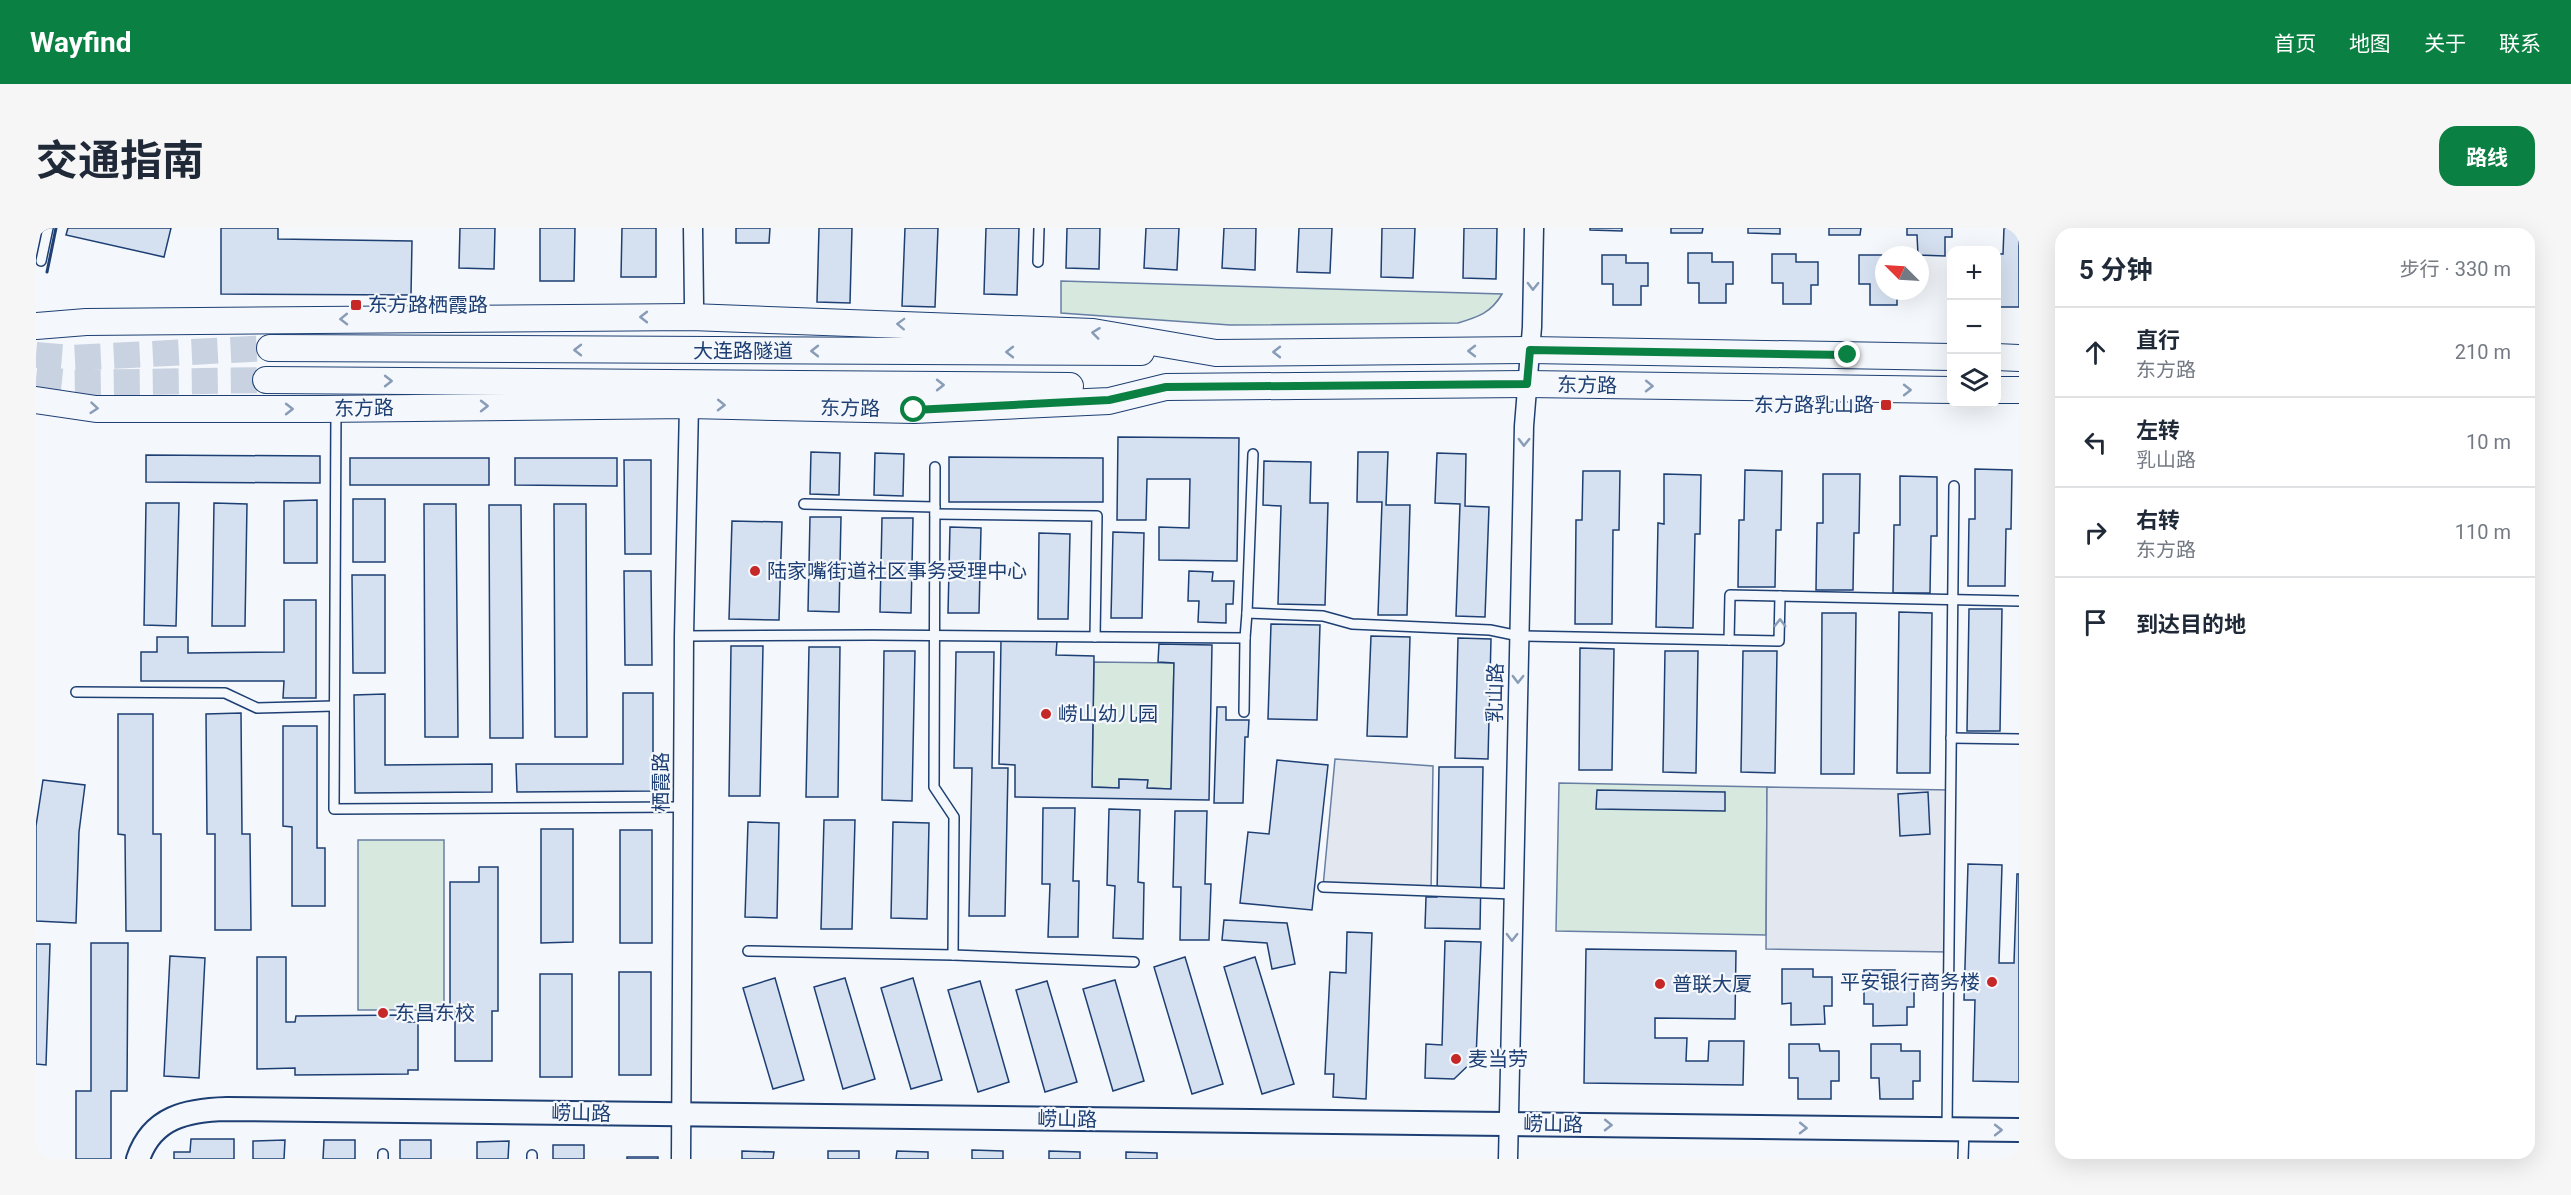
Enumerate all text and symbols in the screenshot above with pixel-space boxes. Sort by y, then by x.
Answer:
text: Wayfind [30,26,131,59]
text: 首页 [2274,32,2316,56]
text: 地图 [2349,32,2391,56]
text: 关于 [2424,32,2466,56]
text: 联系 [2499,32,2541,56]
button: 路线 [2439,126,2535,186]
text: 交通指南 [36,136,204,185]
north arrow [1875,246,1929,300]
map controls [1947,246,2001,408]
button: + [1947,246,2001,300]
text: 5 分钟 [2079,255,2152,285]
text: 步行 · 330 m [2400,257,2511,281]
one-way arrow [1526,282,1539,291]
place label: 东方路栖霞路 [368,293,488,317]
marker: 东方路栖霞路 [349,298,363,312]
button: − [1947,300,2001,354]
one-way arrow [639,311,648,323]
one-way arrow [339,313,348,326]
one-way arrow [897,317,906,330]
one-way arrow [1092,327,1101,340]
text: 直行 [2136,328,2180,353]
icon: ahead [2079,336,2112,369]
street label: 大连路隧道 [693,339,793,363]
text: 210 m [2455,340,2511,364]
route end [1834,341,1860,367]
one-way arrow [574,344,583,356]
one-way arrow [811,345,820,357]
one-way arrow [1467,345,1476,357]
one-way arrow [1006,346,1015,358]
one-way arrow [1272,346,1281,358]
button: layers [1947,354,2001,408]
text: 东方路 [2136,358,2196,382]
street label: 东方路 [1557,372,1617,398]
one-way arrow [383,375,392,387]
one-way arrow [935,379,944,391]
one-way arrow [1644,379,1653,392]
one-way arrow [1902,384,1911,396]
place label: 东方路乳山路 [1754,393,1874,417]
street label: 东方路 [334,395,394,421]
street label: 东方路 [820,395,880,421]
route start [900,396,926,422]
marker: 东方路乳山路 [1879,398,1893,412]
one-way arrow [716,399,725,412]
one-way arrow [479,400,488,412]
one-way arrow [89,401,99,414]
one-way arrow [284,403,293,415]
text: 左转 [2136,418,2180,443]
icon: left [2079,426,2112,459]
text: 10 m [2466,430,2511,454]
one-way arrow [1518,437,1530,446]
text: 乳山路 [2136,448,2196,472]
text: 右转 [2136,508,2180,533]
icon: right [2079,516,2112,549]
text: 110 m [2455,520,2511,544]
text: 东方路 [2136,538,2196,562]
place label: 陆家嘴街道社区事务受理中心 [767,559,1027,583]
marker: 陆家嘴街道社区事务受理中心 [748,564,762,578]
icon: arrive [2079,606,2112,639]
text: 到达目的地 [2136,612,2246,637]
one-way arrow [1773,618,1786,627]
street label: 乳山路 [1482,663,1508,723]
one-way arrow [1512,674,1524,683]
place label: 崂山幼儿园 [1058,702,1158,726]
marker: 崂山幼儿园 [1039,707,1053,721]
street label: 栖霞路 [649,752,673,812]
one-way arrow [1506,932,1518,941]
place label: 平安银行商务楼 [1840,970,1980,994]
place label: 普联大厦 [1672,972,1752,996]
marker: 平安银行商务楼 [1985,975,1999,989]
marker: 普联大厦 [1653,977,1667,991]
place label: 东昌东校 [395,1001,475,1025]
marker: 东昌东校 [376,1006,390,1020]
place label: 麦当劳 [1468,1047,1528,1071]
marker: 麦当劳 [1449,1052,1463,1066]
street label: 崂山路 [551,1100,611,1126]
street label: 崂山路 [1037,1106,1097,1132]
street label: 崂山路 [1523,1111,1583,1137]
one-way arrow [1603,1119,1612,1131]
one-way arrow [1798,1122,1807,1134]
one-way arrow [1993,1124,2002,1136]

